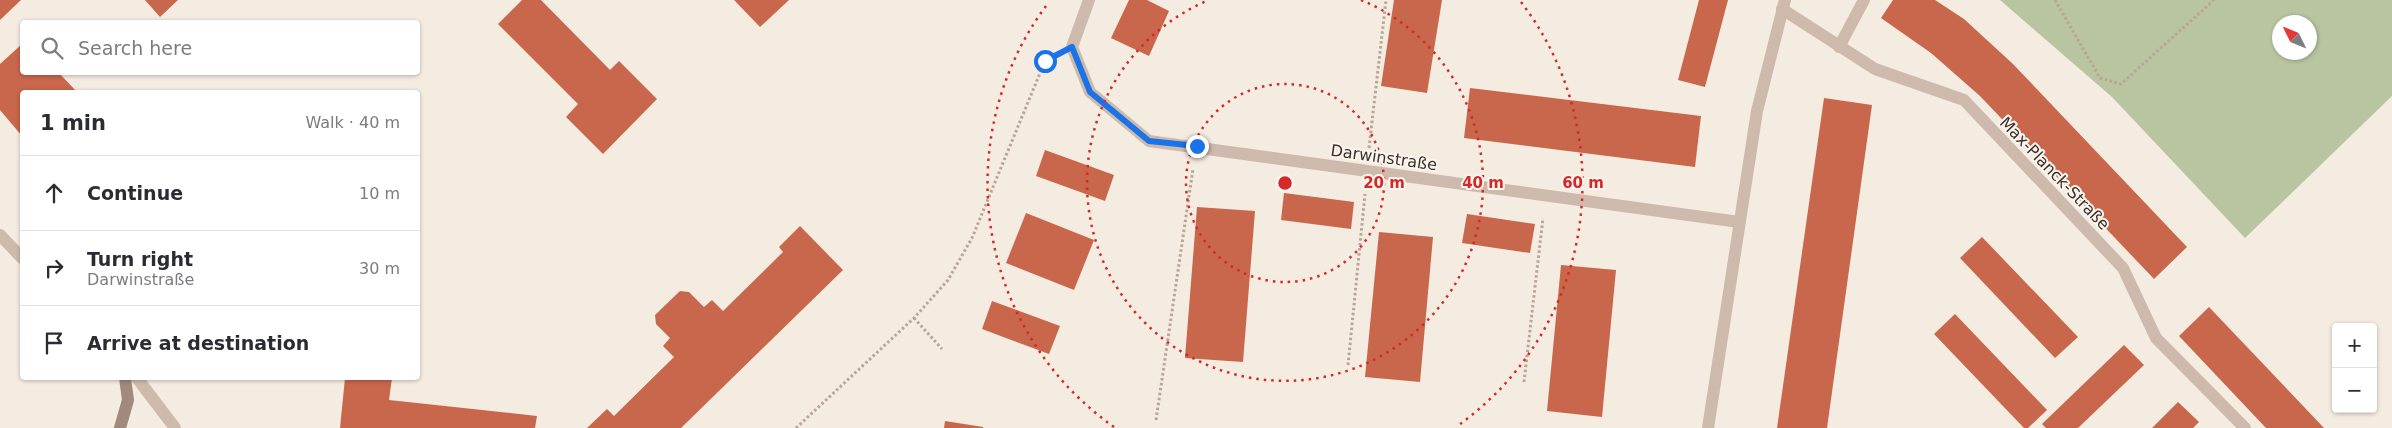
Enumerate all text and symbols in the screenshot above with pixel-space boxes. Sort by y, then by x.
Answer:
north arrow [2272,15,2317,60]
search box [20,20,420,75]
icon: search [38,34,66,62]
text: Search here [78,37,192,59]
route start [1034,50,1057,73]
text: 1 min [40,111,106,135]
text: Walk · 40 m [305,113,400,132]
street label: Max-Planck-Straße [1996,113,2113,234]
route end [1186,135,1209,158]
street label: Darwinstraße [1329,141,1438,174]
centre of rings [1276,174,1294,192]
text: 20 m [1363,174,1405,192]
text: 40 m [1462,174,1504,192]
text: 60 m [1562,174,1604,192]
icon: ahead [40,179,68,207]
text: Continue [87,182,183,204]
text: 10 m [359,184,400,203]
text: Turn right [87,248,193,270]
icon: right [40,254,68,282]
text: 30 m [359,259,400,278]
text: Darwinstraße [87,270,194,289]
map controls [2332,323,2377,413]
button: + [2332,323,2377,368]
icon: arrive [40,329,68,357]
text: Arrive at destination [87,332,309,354]
button: − [2332,368,2377,413]

